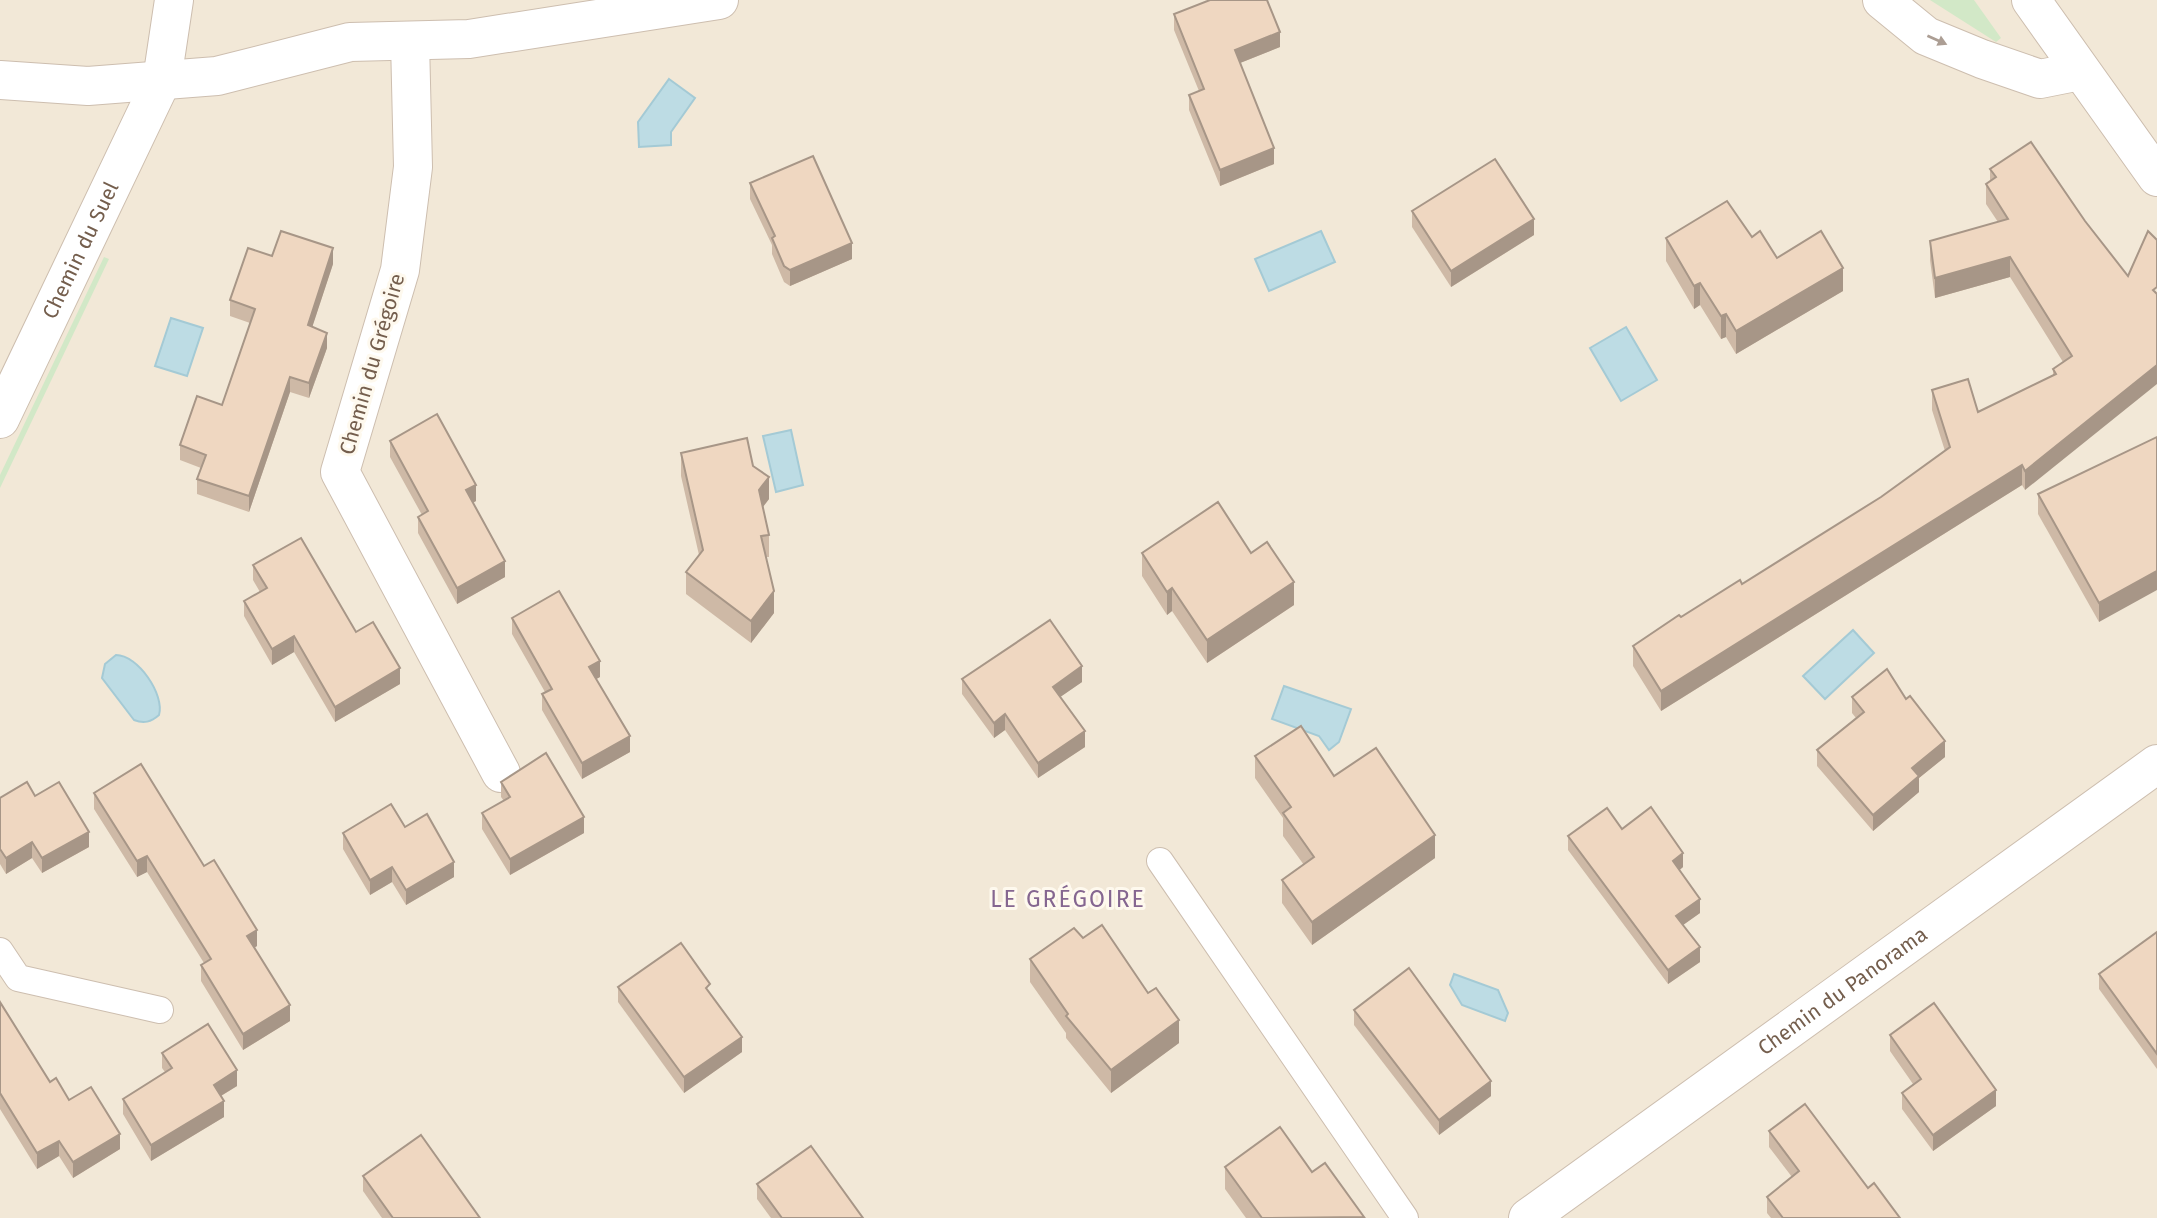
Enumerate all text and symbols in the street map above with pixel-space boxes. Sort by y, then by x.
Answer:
one-way arrow [1927,34,1947,46]
street label: Chemin du Suel [37,178,124,323]
street label: Chemin du Grégoire [334,270,410,458]
district label: LE GRÉGOIRE [990,884,1146,913]
street label: Chemin du Panorama [1753,921,1932,1061]

